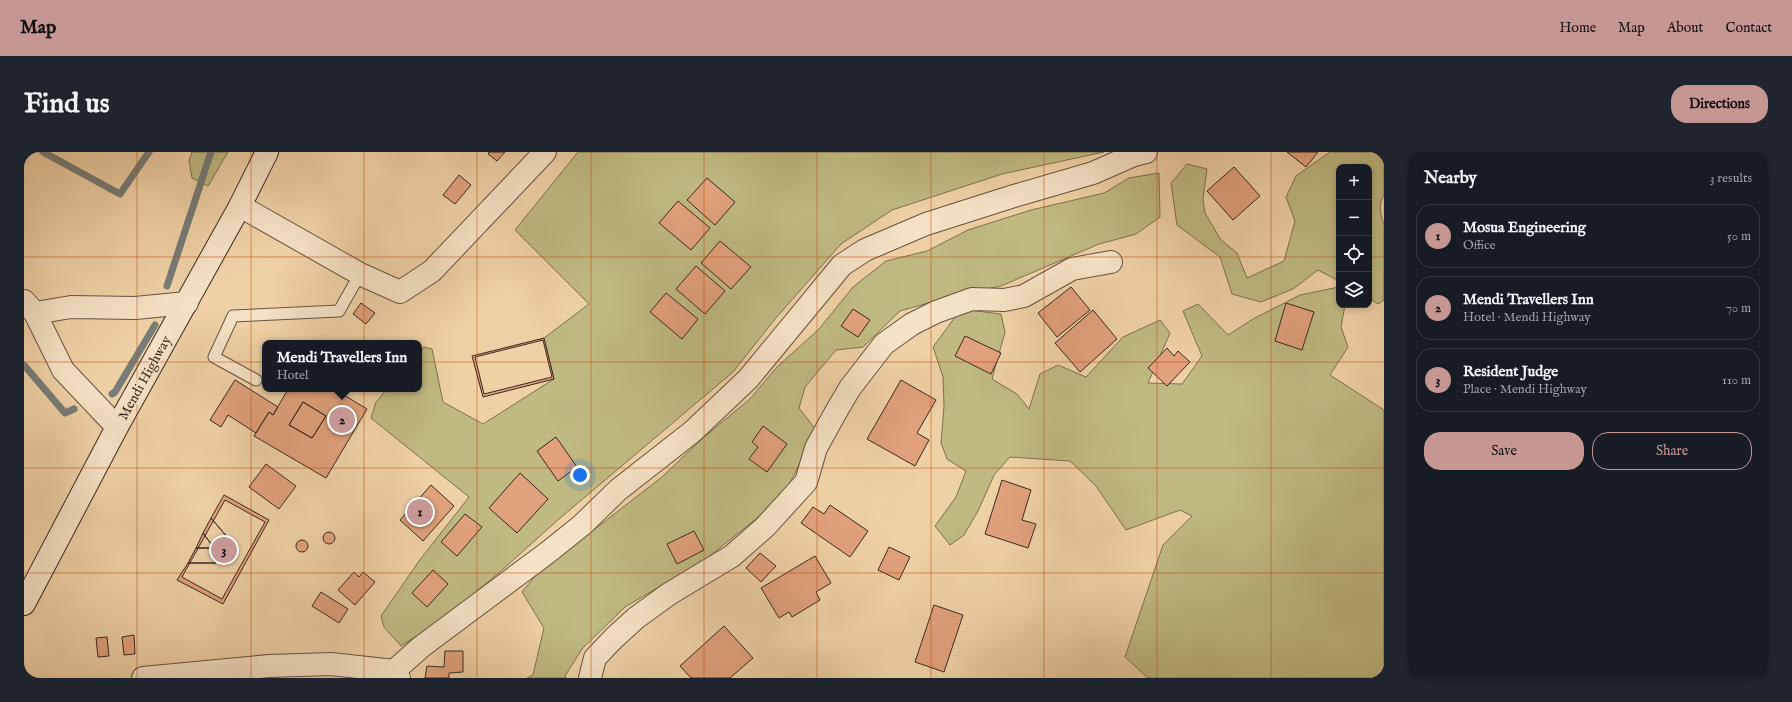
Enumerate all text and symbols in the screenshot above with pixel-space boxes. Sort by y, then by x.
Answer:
text: Map [20,16,56,40]
text: Home [1560,19,1596,37]
text: Map [1618,19,1645,37]
text: About [1667,19,1703,37]
text: Contact [1725,19,1772,37]
button: Directions [1671,85,1768,123]
text: Find us [24,87,110,122]
map controls [1336,164,1372,308]
button: + [1336,164,1372,200]
text: Nearby [1424,168,1477,189]
text: 3 results [1710,170,1752,187]
button: − [1336,200,1372,236]
text: Mosua Engineering [1463,218,1586,237]
text: 1 [1436,228,1440,245]
text: 50 m [1727,228,1751,245]
button: locate [1336,236,1372,272]
text: Office [1463,237,1495,254]
button: layers [1336,272,1372,308]
text: Mendi Travellers Inn [1463,290,1594,309]
text: 2 [1435,300,1441,317]
text: 70 m [1726,300,1751,317]
text: Hotel · Mendi Highway [1463,309,1591,326]
street label: Mendi Highway [114,333,176,423]
popup [262,340,422,392]
text: Mendi Travellers Inn [277,348,407,367]
text: Resident Judge [1463,362,1558,381]
text: Hotel [277,367,309,384]
text: 3 [1436,372,1440,389]
text: 110 m [1722,372,1751,389]
text: Place · Mendi Highway [1463,381,1587,398]
pin: 2 [329,405,355,435]
button: Save [1424,432,1584,470]
button: Share [1592,432,1752,470]
your location [570,465,590,485]
pin: 1 [407,497,433,527]
pin: 3 [211,535,237,565]

